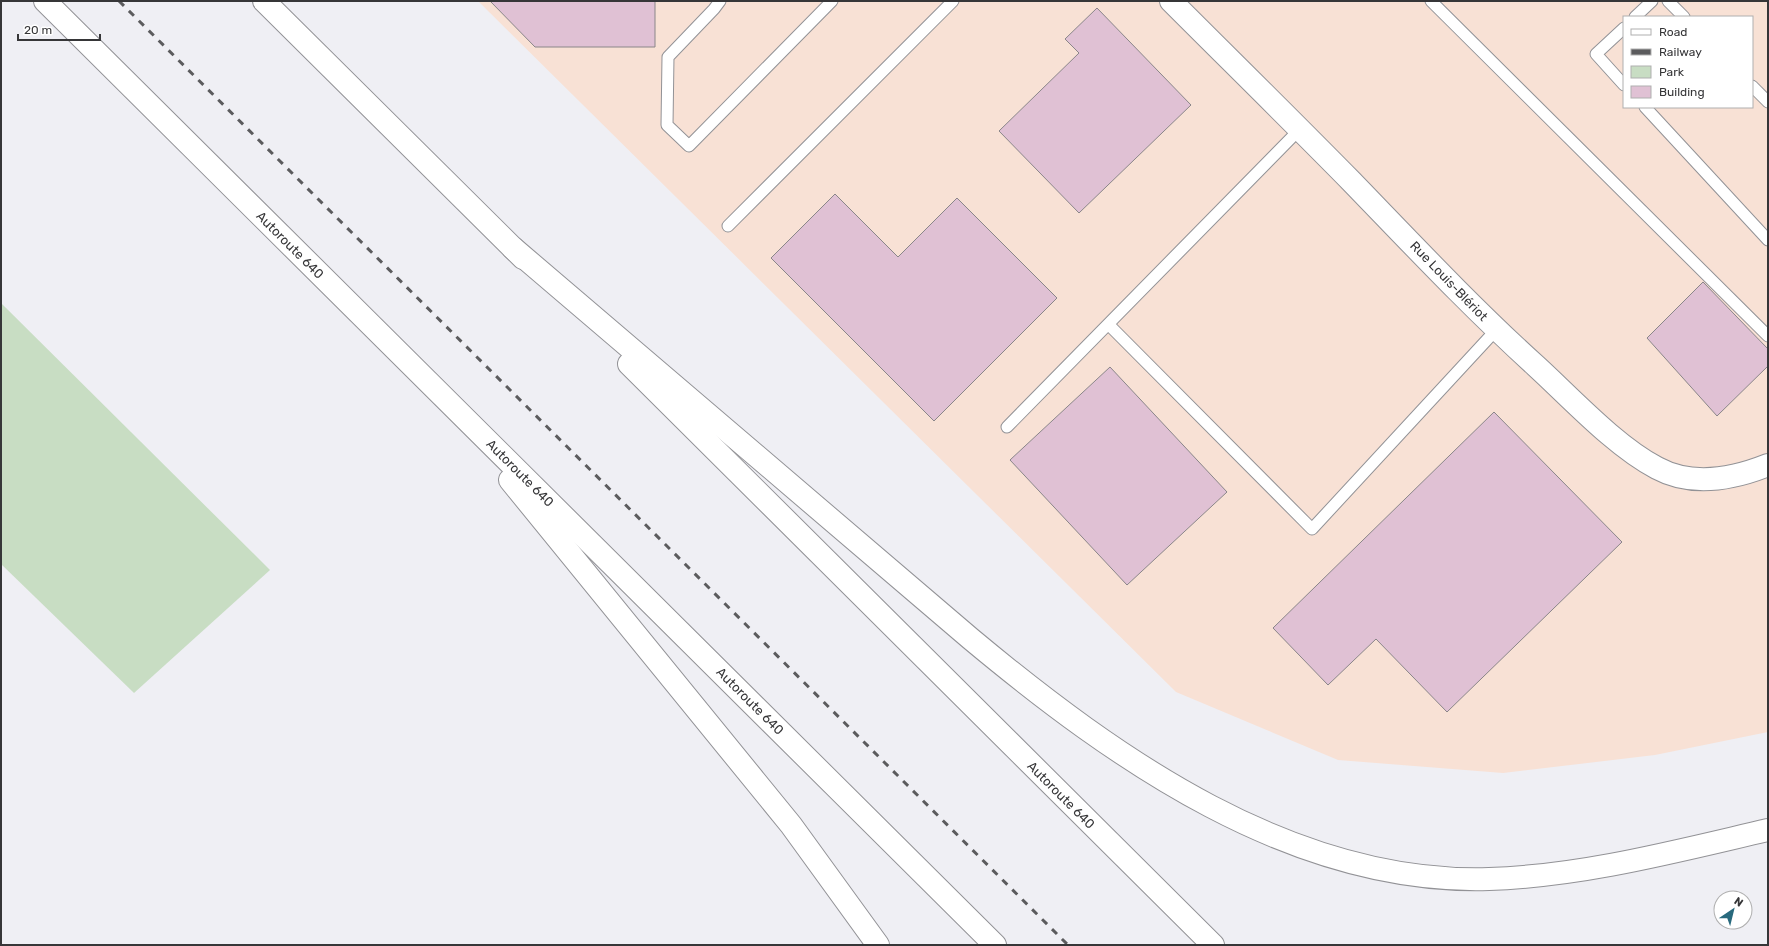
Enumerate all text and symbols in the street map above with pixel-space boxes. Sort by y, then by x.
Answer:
scale bar [18,16,100,42]
legend [1623,16,1753,108]
text: 20 m [24,23,52,37]
text: Road [1659,25,1687,39]
text: Railway [1659,45,1702,59]
text: Park [1659,65,1685,79]
text: Building [1659,85,1705,99]
street label: Autoroute 640 [253,208,327,282]
street label: Rue Louis-Blériot [1407,238,1491,324]
street label: Autoroute 640 [483,436,557,510]
street label: Autoroute 640 [713,664,787,738]
street label: Autoroute 640 [1024,758,1098,832]
north arrow [1713,890,1753,930]
text: N [1731,895,1745,910]

